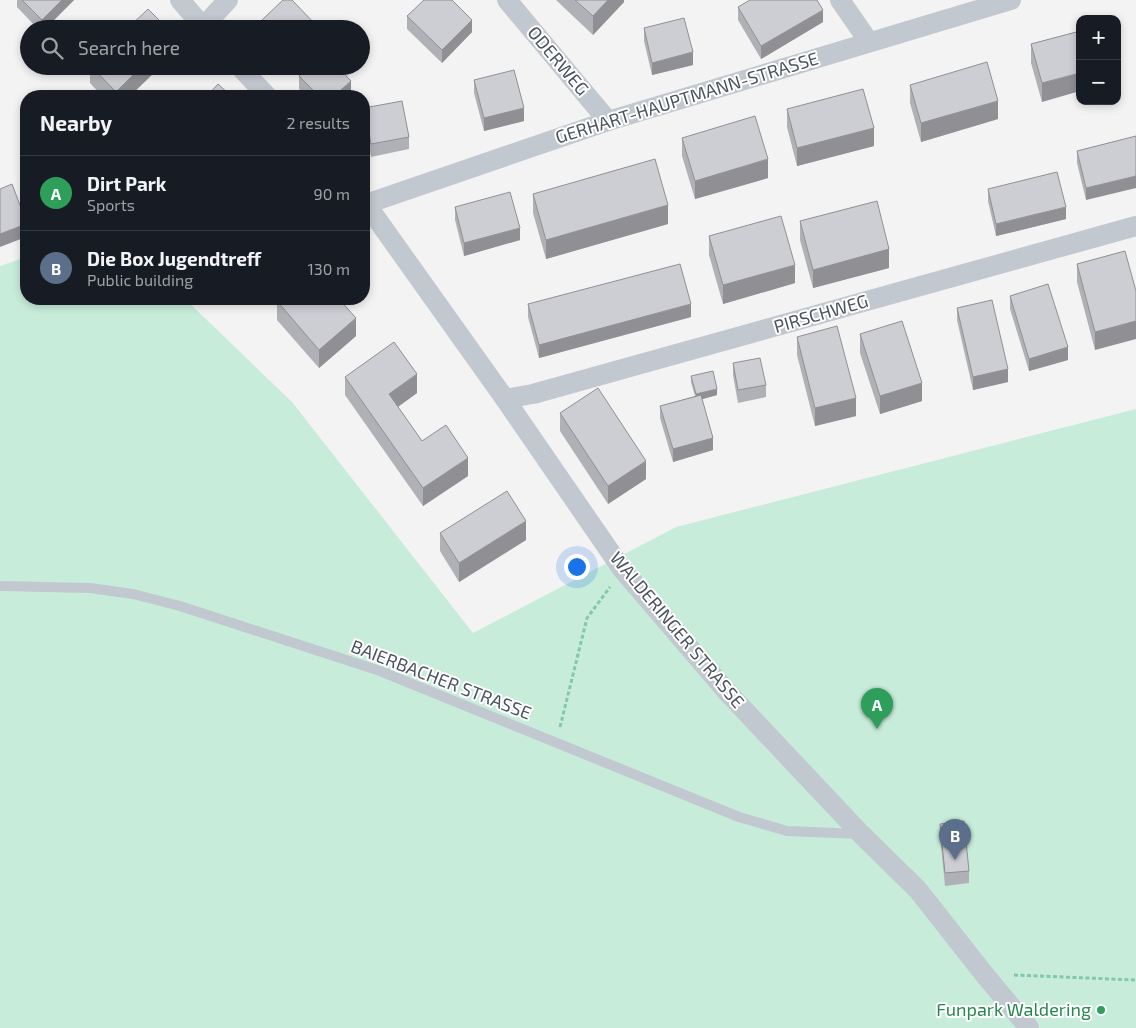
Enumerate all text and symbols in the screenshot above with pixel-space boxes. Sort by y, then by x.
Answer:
map controls [1076,15,1121,105]
button: + [1076,15,1121,60]
search box [20,20,370,75]
street label: ODERWEG [523,21,594,99]
icon: search [38,34,66,62]
text: Search here [78,36,180,59]
street label: GERHART-HAUPTMANN-STRASSE [553,46,821,148]
button: − [1076,60,1121,105]
text: Nearby [40,110,112,135]
text: 2 results [287,113,350,132]
text: Dirt Park [87,172,166,195]
text: A [51,184,61,203]
text: 90 m [314,184,350,203]
text: Sports [87,195,135,214]
text: Die Box Jugendtreff [87,247,261,270]
text: B [51,259,61,278]
text: 130 m [308,259,350,278]
text: Public building [87,270,193,289]
street label: PIRSCHWEG [771,289,870,337]
street label: WALDERINGER STRASSE [606,547,750,712]
your location [564,554,590,580]
street label: BAIERBACHER STRASSE [348,635,535,724]
pin: A [861,688,893,729]
pin: B [939,819,971,860]
place label: Funpark Waldering [936,998,1091,1020]
marker: Funpark Waldering [1095,1004,1107,1016]

